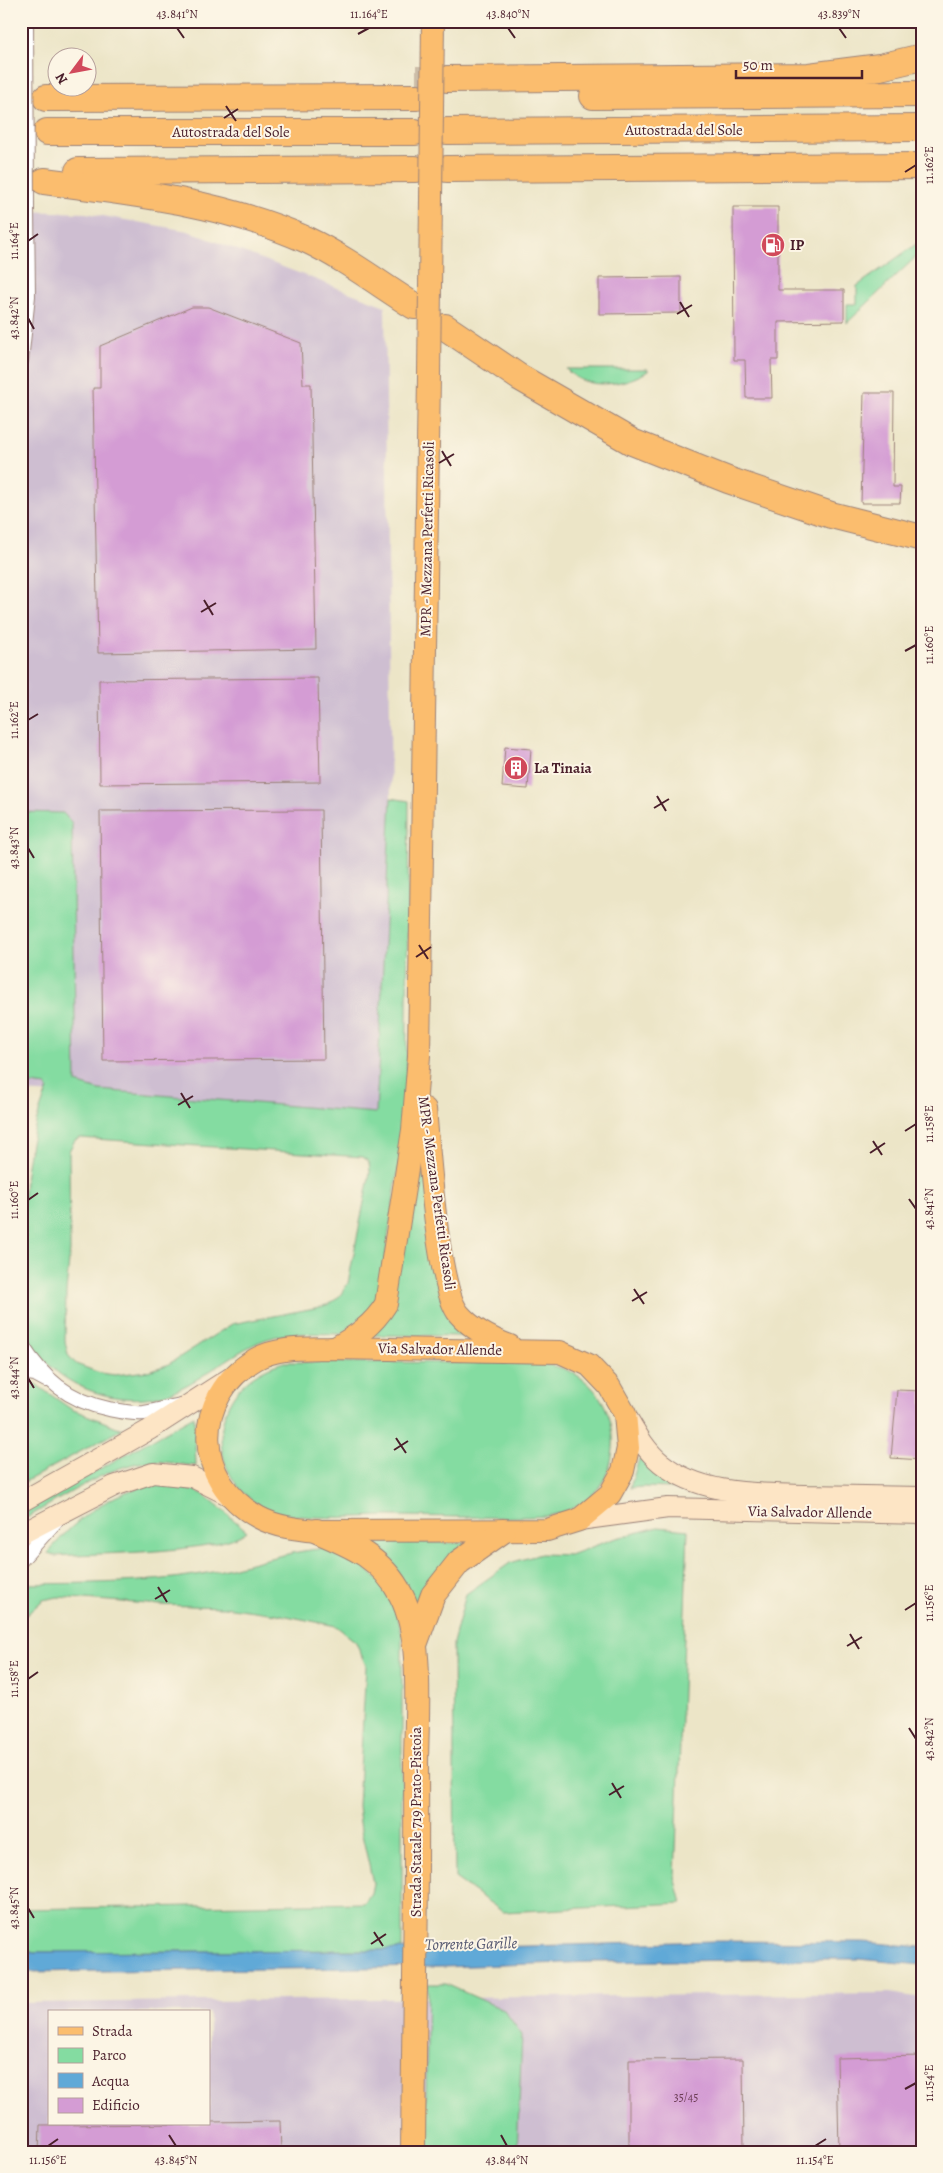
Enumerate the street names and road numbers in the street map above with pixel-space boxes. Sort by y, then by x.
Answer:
street label: Autostrada del Sole [624,120,743,140]
street label: Autostrada del Sole [171,122,290,142]
street label: MPR - Mezzana Perfetti Ricasoli [415,441,439,637]
street label: MPR - Mezzana Perfetti Ricasoli [413,1095,461,1291]
street label: Via Salvador Allende [377,1338,503,1360]
street label: Via Salvador Allende [747,1501,873,1523]
street label: Strada Statale 719 Prato-Pistoia [406,1727,426,1917]

